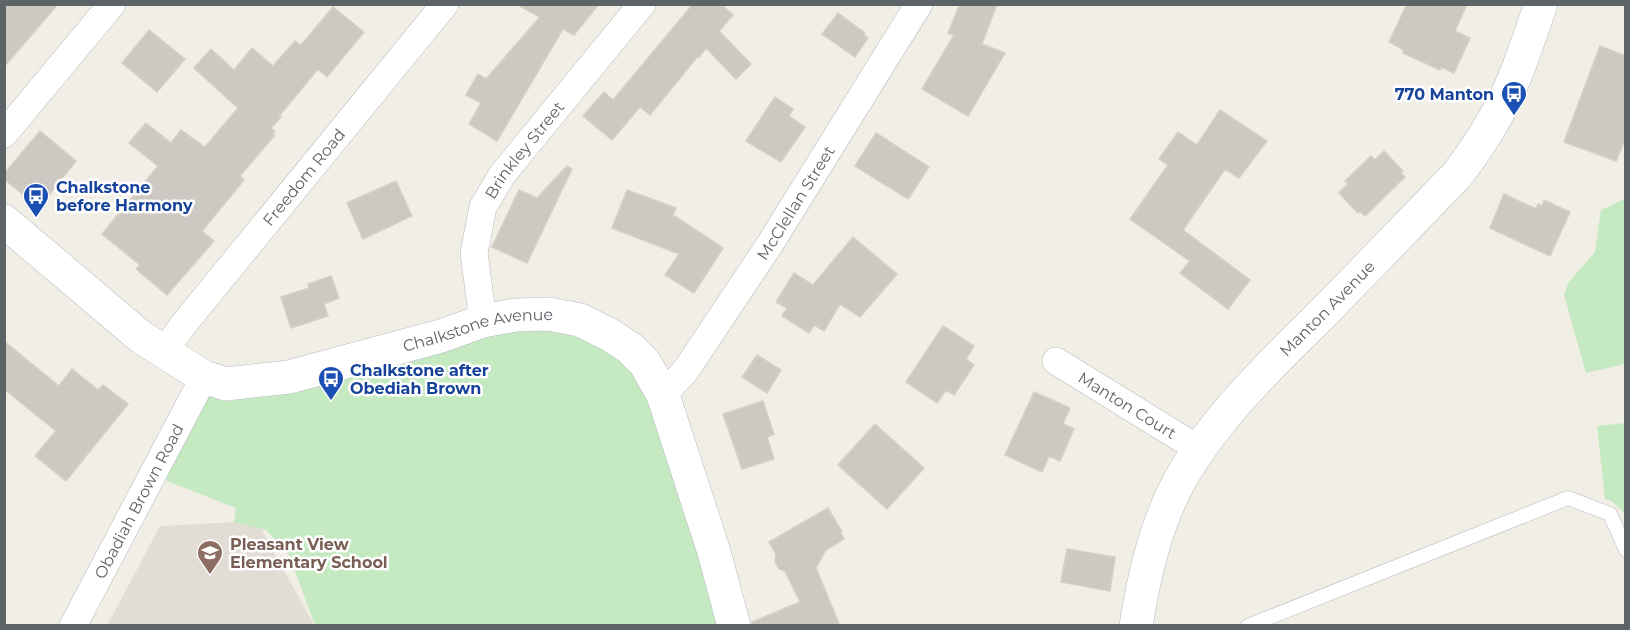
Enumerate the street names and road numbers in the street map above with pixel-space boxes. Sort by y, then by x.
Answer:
street label: Brinkley Street [481,97,569,202]
street label: Freedom Road [259,125,349,230]
street label: McClellan Street [753,142,839,264]
street label: Manton Avenue [1276,257,1379,360]
street label: Chalkstone Avenue [401,305,553,356]
street label: Manton Court [1075,368,1180,443]
street label: Obadiah Brown Road [91,421,188,582]

